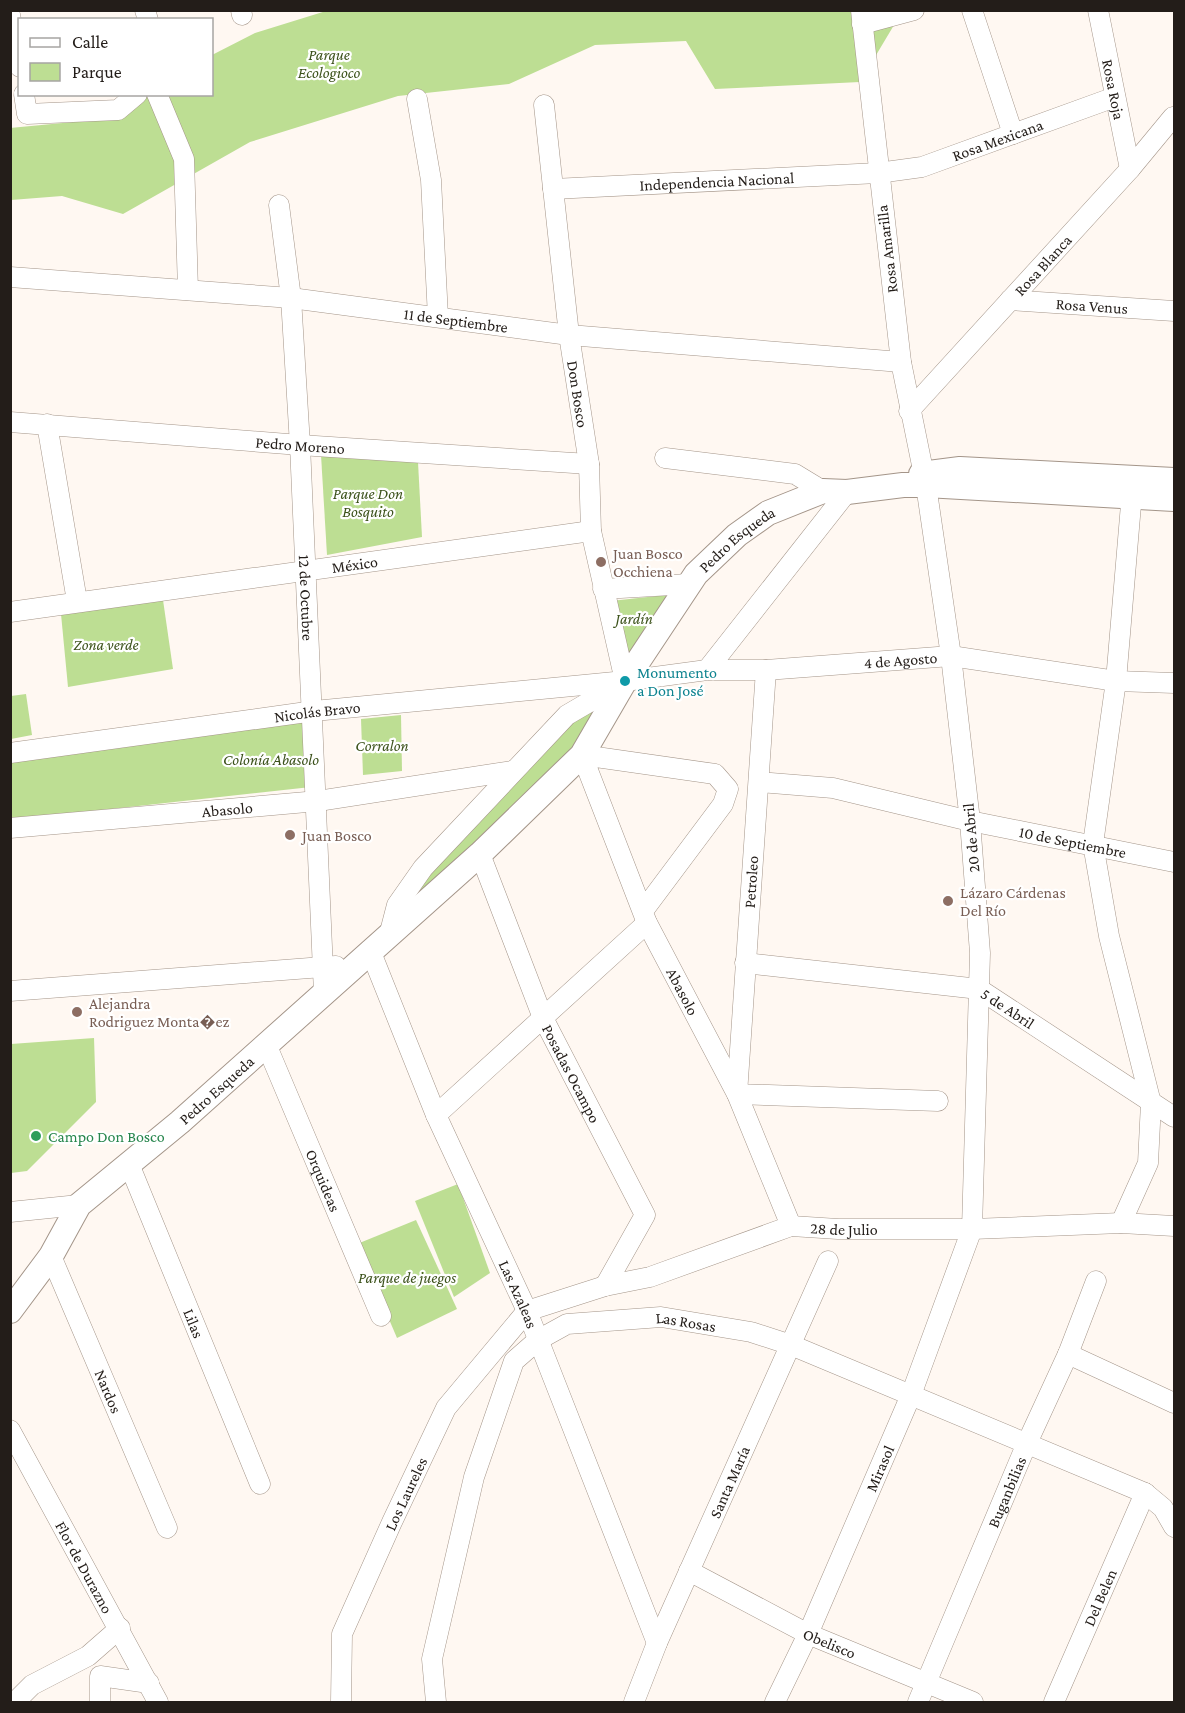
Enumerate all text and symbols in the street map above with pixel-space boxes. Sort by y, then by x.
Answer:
legend [18,18,213,96]
text: Calle [72,32,108,52]
park label: Parque Ecologioco [298,46,360,82]
street label: Rosa Roja [1100,58,1128,122]
text: Parque [72,62,122,82]
street label: Rosa Mexicana [950,115,1046,164]
street label: Independencia Nacional [639,169,795,193]
street label: Rosa Amarilla [873,204,901,294]
street label: Rosa Blanca [1011,230,1075,299]
street label: Rosa Venus [1055,295,1128,316]
street label: 11 de Septiembre [403,305,509,335]
street label: Don Bosco [565,359,592,429]
street label: Pedro Moreno [255,433,345,456]
park label: Parque Don Bosquito [333,485,403,521]
street label: Pedro Esqueda [695,502,778,575]
place label: Juan Bosco Occhiena [611,545,683,580]
street label: México [331,552,379,576]
street label: 12 de Octubre [296,554,317,641]
marker: Juan Bosco Occhiena [594,555,608,569]
park label: Jardín [612,610,653,628]
park label: Zona verde [73,636,139,653]
street label: 4 de Agosto [863,649,938,671]
place label: Monumento a Don José [637,664,717,700]
marker: Monumento a Don José [618,674,632,688]
street label: Nicolás Bravo [273,698,361,725]
park label: Corralon [355,737,409,754]
park label: Colonía Abasolo [223,751,319,768]
street label: Abasolo [201,798,253,820]
street label: 20 de Abril [960,803,982,873]
street label: 10 de Septiembre [1018,823,1128,861]
place label: Juan Bosco [300,827,372,845]
marker: Juan Bosco [283,828,297,842]
street label: Petroleo [741,855,761,909]
place label: Lázaro Cárdenas Del Río [960,884,1066,919]
marker: Lázaro Cárdenas Del Río [941,894,955,908]
street label: Abasolo [664,965,702,1018]
street label: 5 de Abril [978,984,1038,1032]
place label: Alejandra Rodriguez Monta�ez [89,995,229,1031]
marker: Alejandra Rodriguez Monta�ez [70,1005,84,1019]
street label: Posadas Ocampo [539,1021,604,1125]
street label: Pedro Esqueda [175,1052,257,1127]
place label: Campo Don Bosco [48,1128,165,1146]
marker: Campo Don Bosco [29,1129,43,1143]
street label: Orquideas [303,1147,344,1214]
street label: 28 de Julio [810,1219,878,1239]
street label: Las Azaleas [496,1257,541,1331]
park label: Parque de juegos [358,1269,456,1287]
street label: Lilas [181,1306,208,1340]
street label: Las Rosas [655,1308,717,1335]
street label: Nardos [92,1367,125,1416]
street label: Santa María [706,1443,753,1520]
street label: Mirasol [862,1443,897,1494]
street label: Los Laureles [381,1454,430,1533]
street label: Buganbilias [984,1454,1029,1530]
street label: Flor de Durazno [53,1518,117,1616]
street label: Del Belen [1080,1566,1120,1629]
street label: Obelisco [801,1625,858,1661]

